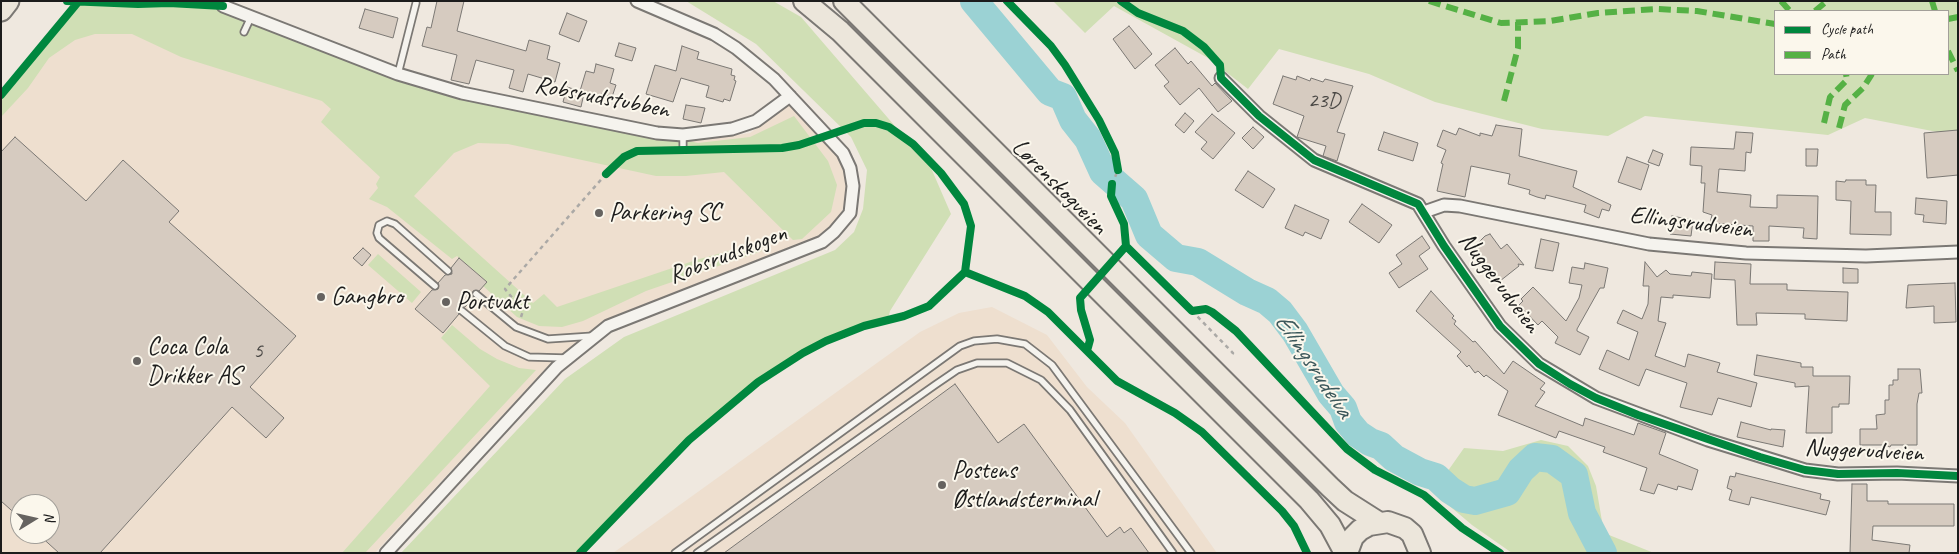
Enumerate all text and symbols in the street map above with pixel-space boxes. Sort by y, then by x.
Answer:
legend [1774,10,1949,75]
text: Cycle path [1821,20,1873,39]
text: Path [1821,45,1846,64]
street label: Robsrudstubben [532,70,672,126]
house number: 23D [1308,88,1340,114]
street label: Lørenskogveien [1005,133,1113,241]
place label: Parkering SC [609,198,721,228]
street label: Ellingsrudveien [1628,201,1754,245]
marker: Parkering SC [593,207,605,219]
street label: Robsrudskogen [665,219,791,291]
street label: Nuggerudveien [1451,227,1547,339]
place label: Gangbro [331,282,403,312]
place label: Portvakt [456,287,529,317]
marker: Gangbro [315,291,327,303]
marker: Portvakt [440,296,452,308]
water label: Ellingsrudelva [1267,308,1359,424]
place label: Coca Cola Drikker AS [147,332,241,391]
house number: 5 [253,338,263,364]
marker: Coca Cola Drikker AS [131,355,143,367]
street label: Nuggerudveien [1804,433,1924,469]
place label: Postens Østlandsterminal [952,456,1096,515]
marker: Postens Østlandsterminal [936,479,948,491]
north arrow [10,494,60,544]
text: N [40,511,58,522]

